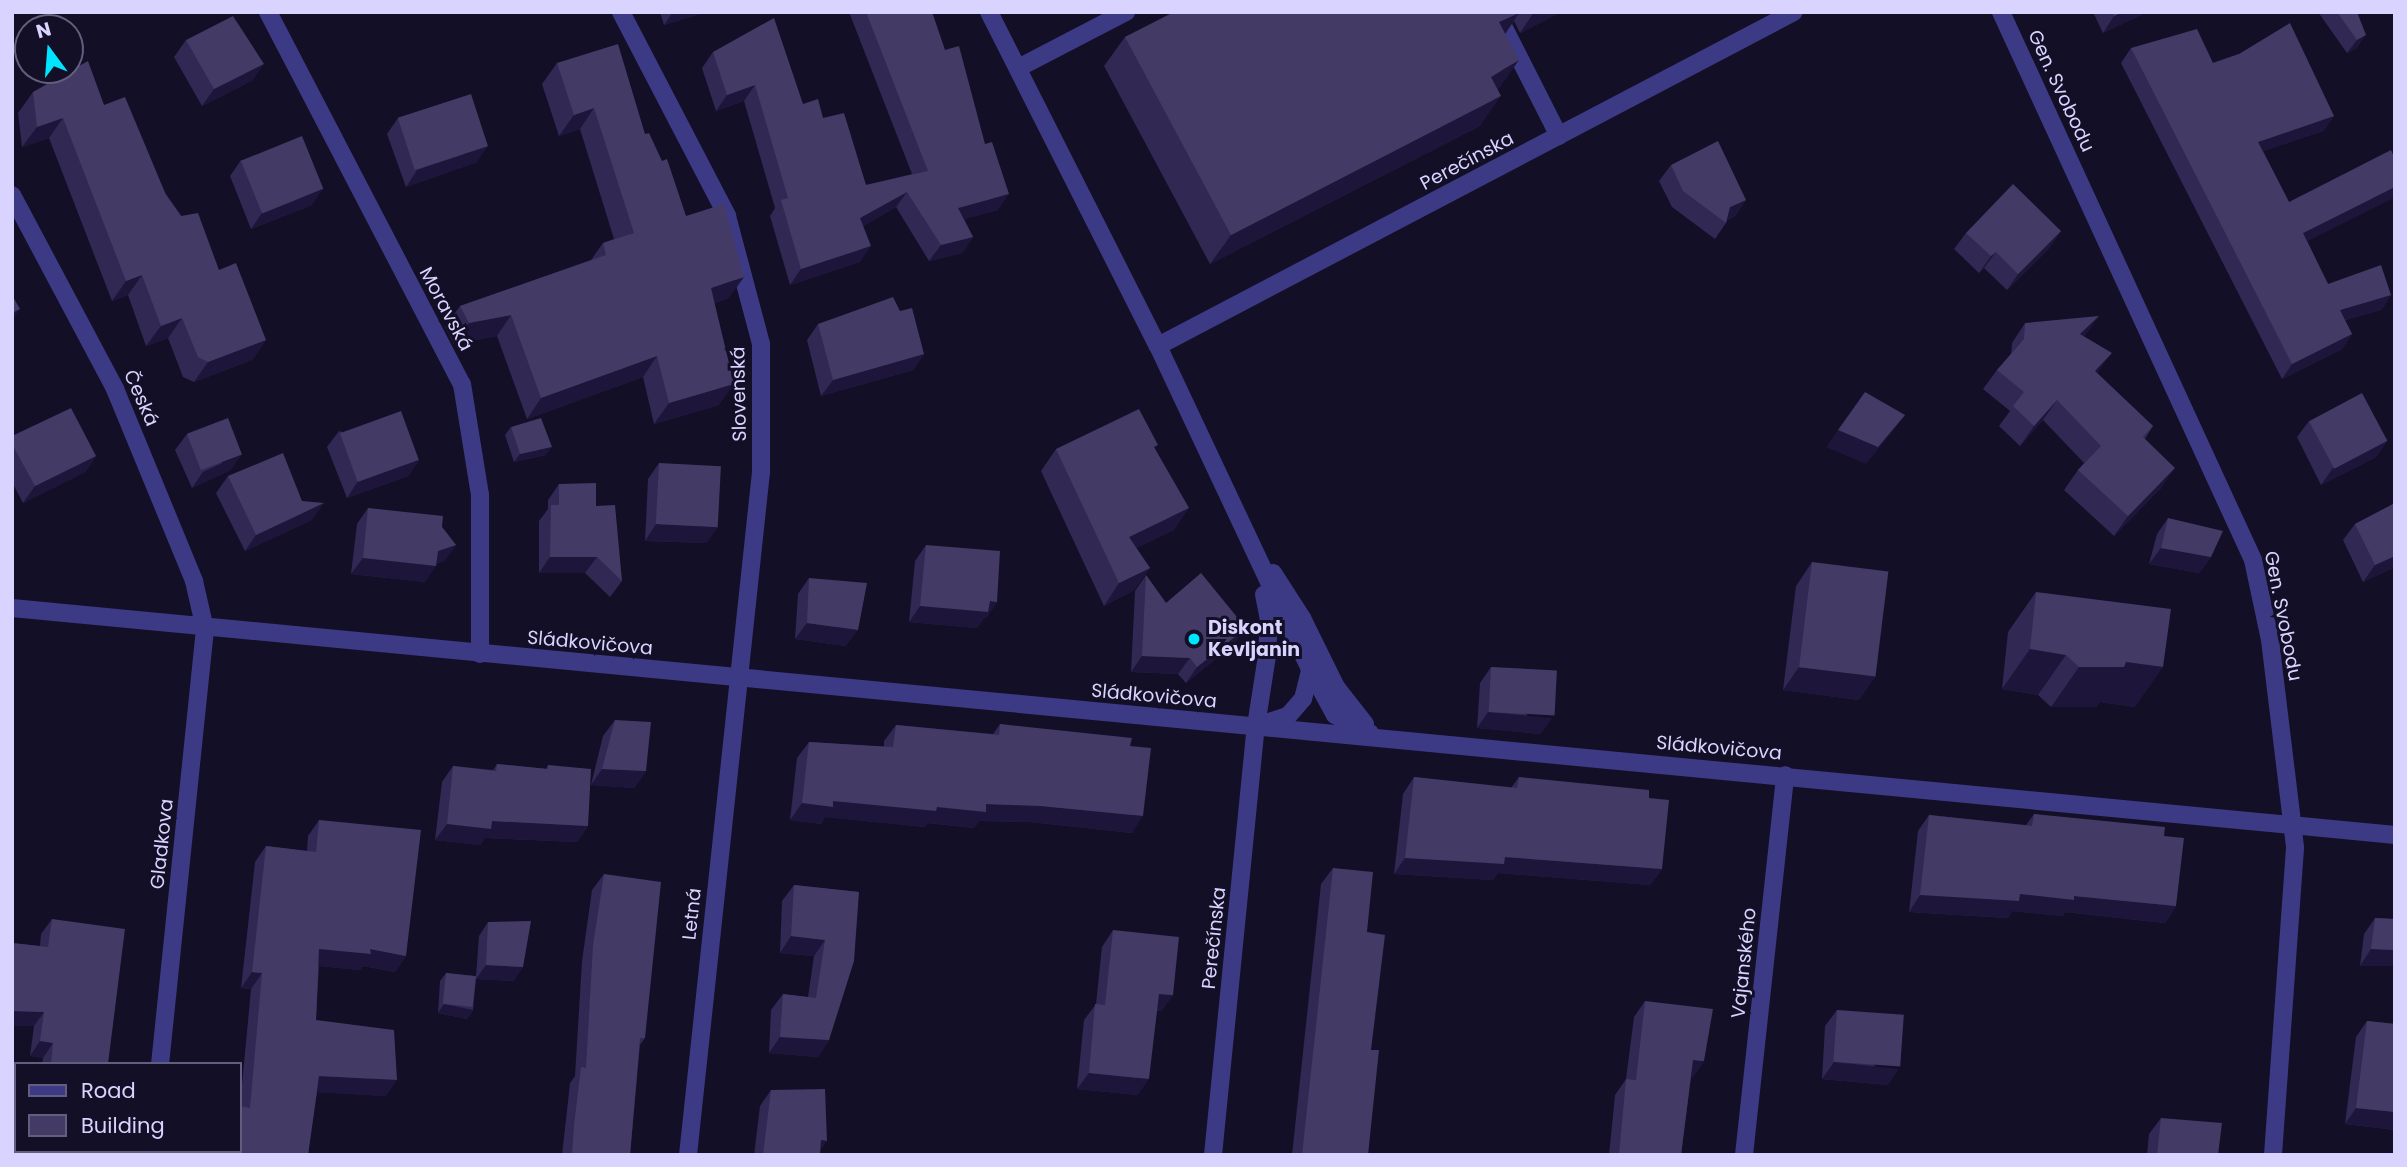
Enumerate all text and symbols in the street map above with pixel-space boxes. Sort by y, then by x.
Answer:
north arrow [14,14,84,84]
text: N [33,15,54,45]
street label: Gen. Svobodu [2023,26,2099,156]
street label: Perečínska [1416,127,1518,195]
street label: Moravská [414,263,478,355]
street label: Slovenská [727,346,751,442]
street label: Česká [119,366,163,430]
street label: Gen. Svobodu [2259,549,2307,683]
place label: Diskont Kevljanin [1208,617,1300,661]
street label: Sládkovičova [526,626,654,660]
marker: Diskont Kevljanin [1186,631,1202,647]
street label: Sládkovičova [1090,679,1218,713]
street label: Sládkovičova [1655,731,1783,765]
street label: Gladkova [146,798,178,890]
street label: Perečínska [1197,886,1231,990]
street label: Letná [678,887,706,941]
street label: Vajanského [1727,907,1761,1019]
legend [14,1062,242,1153]
text: Road [81,1076,136,1105]
text: Building [81,1111,165,1140]

